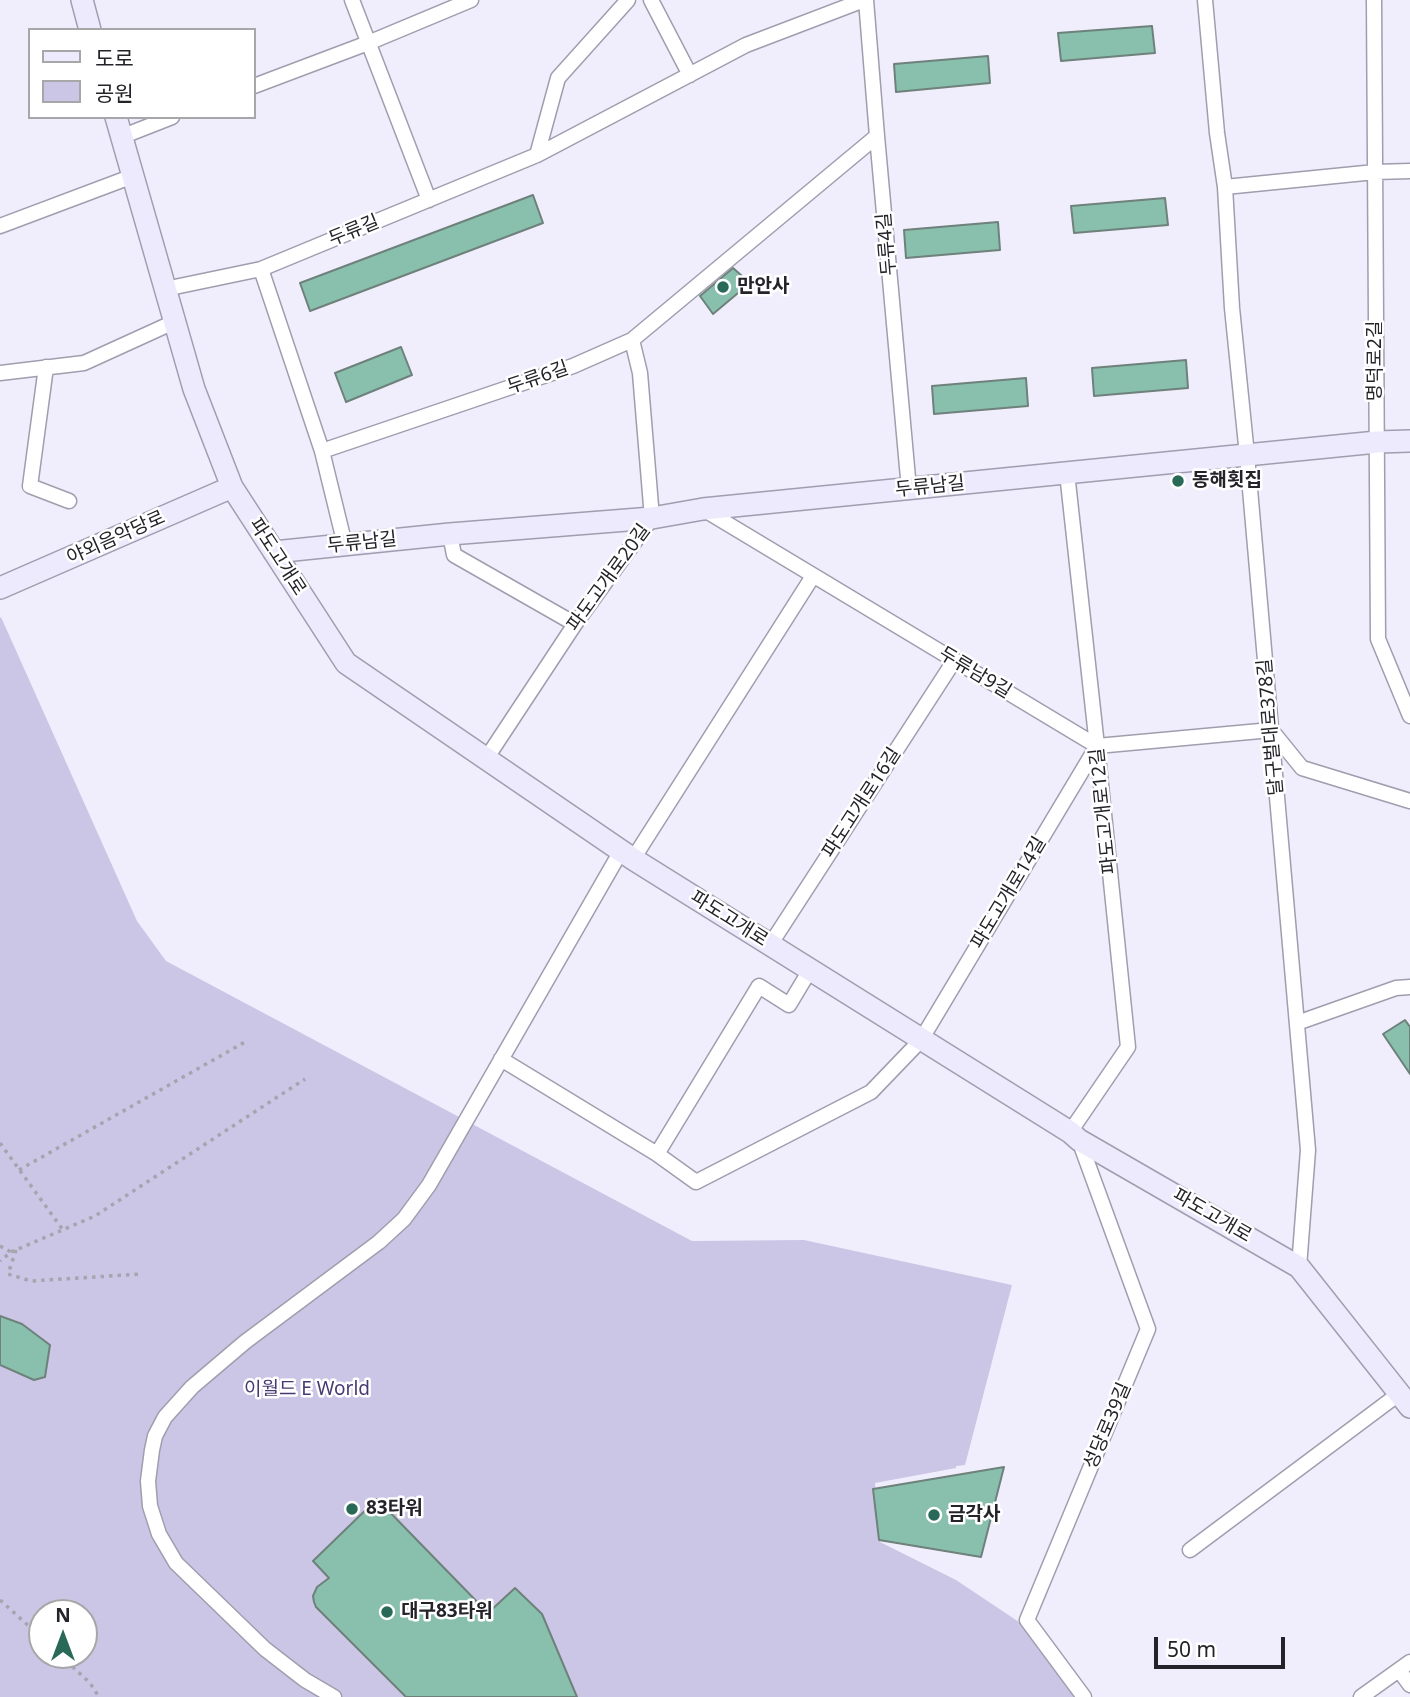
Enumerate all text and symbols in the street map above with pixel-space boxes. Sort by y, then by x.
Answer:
legend [28,28,256,119]
text: 도로 [95,44,134,72]
text: 공원 [95,79,134,107]
street label: 두류길 [325,211,383,251]
street label: 두류4길 [873,211,901,277]
place label: 만안사 [737,276,789,298]
marker: 만안사 [715,279,731,295]
street label: 명덕로2길 [1365,321,1387,401]
street label: 두류6길 [504,357,572,399]
place label: 동해횟집 [1192,470,1262,492]
street label: 두류남길 [894,472,966,502]
marker: 동해횟집 [1170,473,1186,489]
street label: 야외음악당로 [63,506,169,570]
street label: 파도고개로 [244,514,310,600]
street label: 파도고개로20길 [563,520,655,636]
street label: 두류남길 [326,528,398,558]
street label: 두류남9길 [935,642,1015,704]
street label: 달구벌대로378길 [1254,658,1288,796]
street label: 파도고개로16길 [818,744,906,862]
street label: 파도고개로12길 [1086,747,1122,875]
street label: 파도고개로14길 [967,833,1051,953]
street label: 파도고개로 [686,886,772,952]
street label: 파도고개로 [1168,1184,1256,1248]
park label: 이월드 E World [244,1379,370,1401]
street label: 성당로39길 [1080,1379,1136,1473]
place label: 83타워 [366,1498,423,1520]
marker: 83타워 [344,1501,360,1517]
place label: 금각사 [948,1504,1000,1526]
marker: 금각사 [926,1507,942,1523]
north arrow [28,1599,98,1669]
place label: 대구83타워 [401,1601,493,1623]
text: N [55,1602,71,1628]
marker: 대구83타워 [379,1604,395,1620]
scale bar [1158,1624,1289,1668]
text: 50 m [1167,1635,1216,1663]

